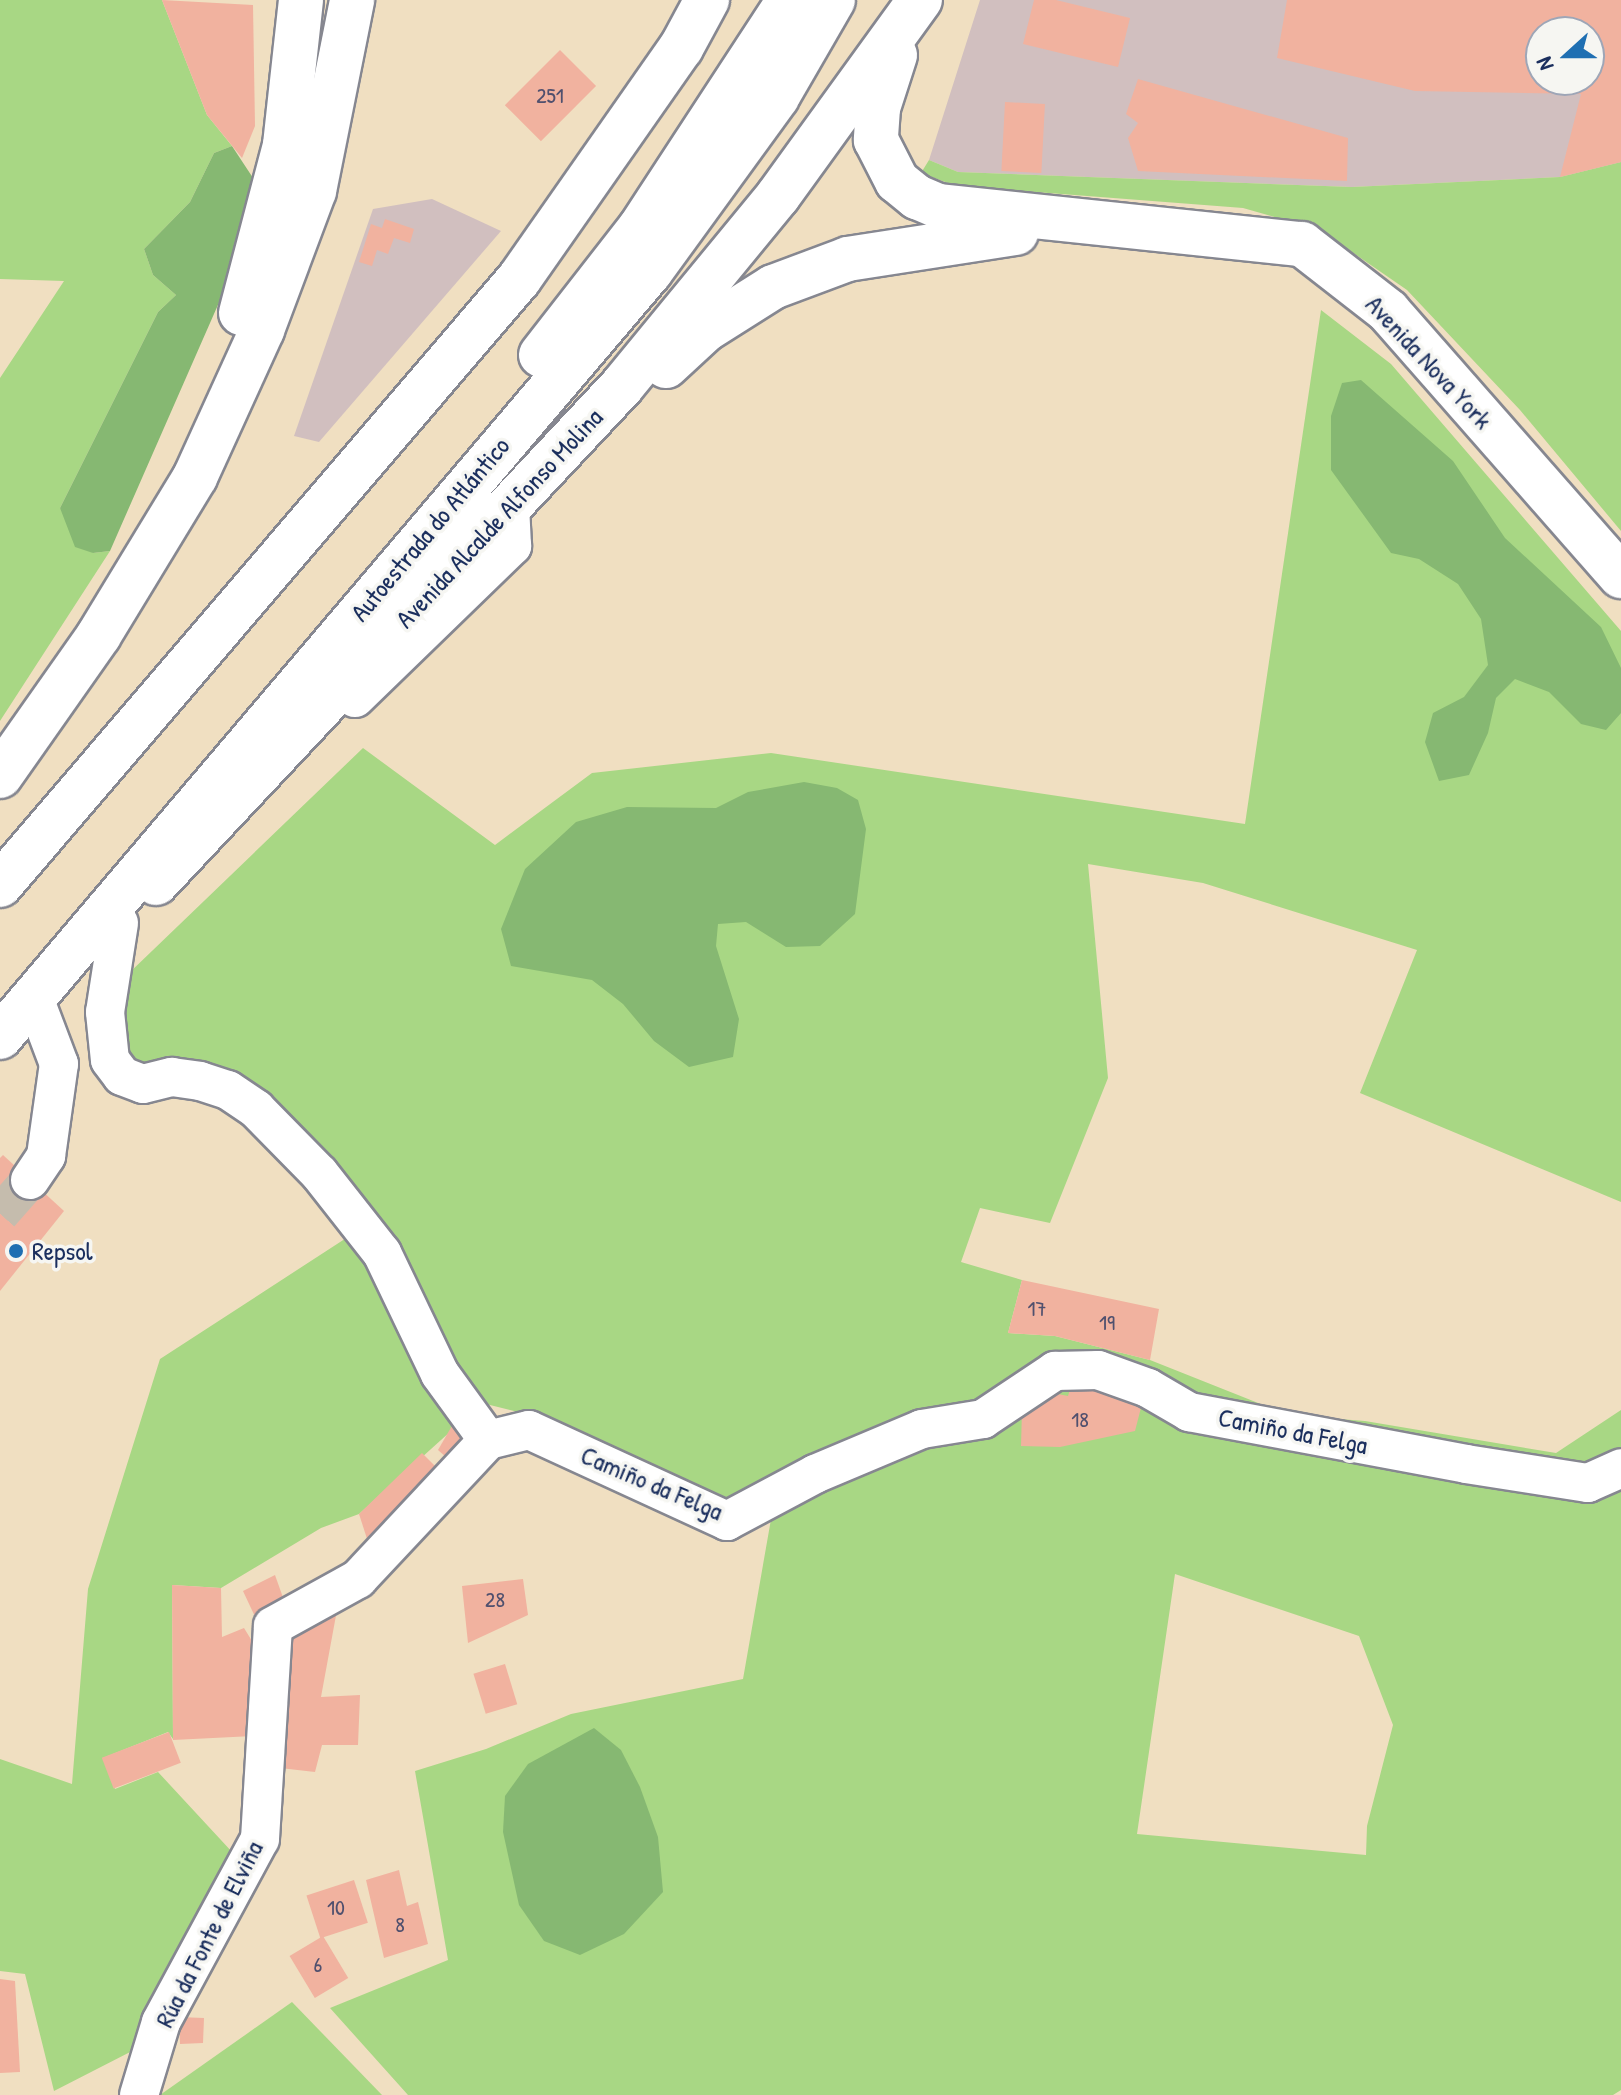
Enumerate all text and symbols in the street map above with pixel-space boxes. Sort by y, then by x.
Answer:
north arrow [1525,16,1605,96]
text: N [1528,53,1561,75]
house number: 251 [536,83,564,109]
street label: Avenida Nova York [1359,289,1499,435]
street label: Avenida Alcalde Alfonso Molina [389,402,609,634]
street label: Autoestrada do Atlántico [344,431,516,627]
place label: Repsol [32,1235,93,1267]
marker: Repsol [7,1242,25,1260]
house number: 17 [1028,1296,1046,1322]
house number: 19 [1099,1310,1115,1336]
street label: Camiño da Felga [1216,1401,1370,1461]
house number: 18 [1071,1407,1089,1433]
street label: Camiño da Felga [576,1439,728,1527]
house number: 28 [485,1587,505,1613]
street label: Rúa da Fonte de Elviña [149,1836,269,2032]
house number: 10 [327,1895,345,1921]
house number: 8 [395,1912,405,1938]
house number: 6 [314,1952,322,1978]

